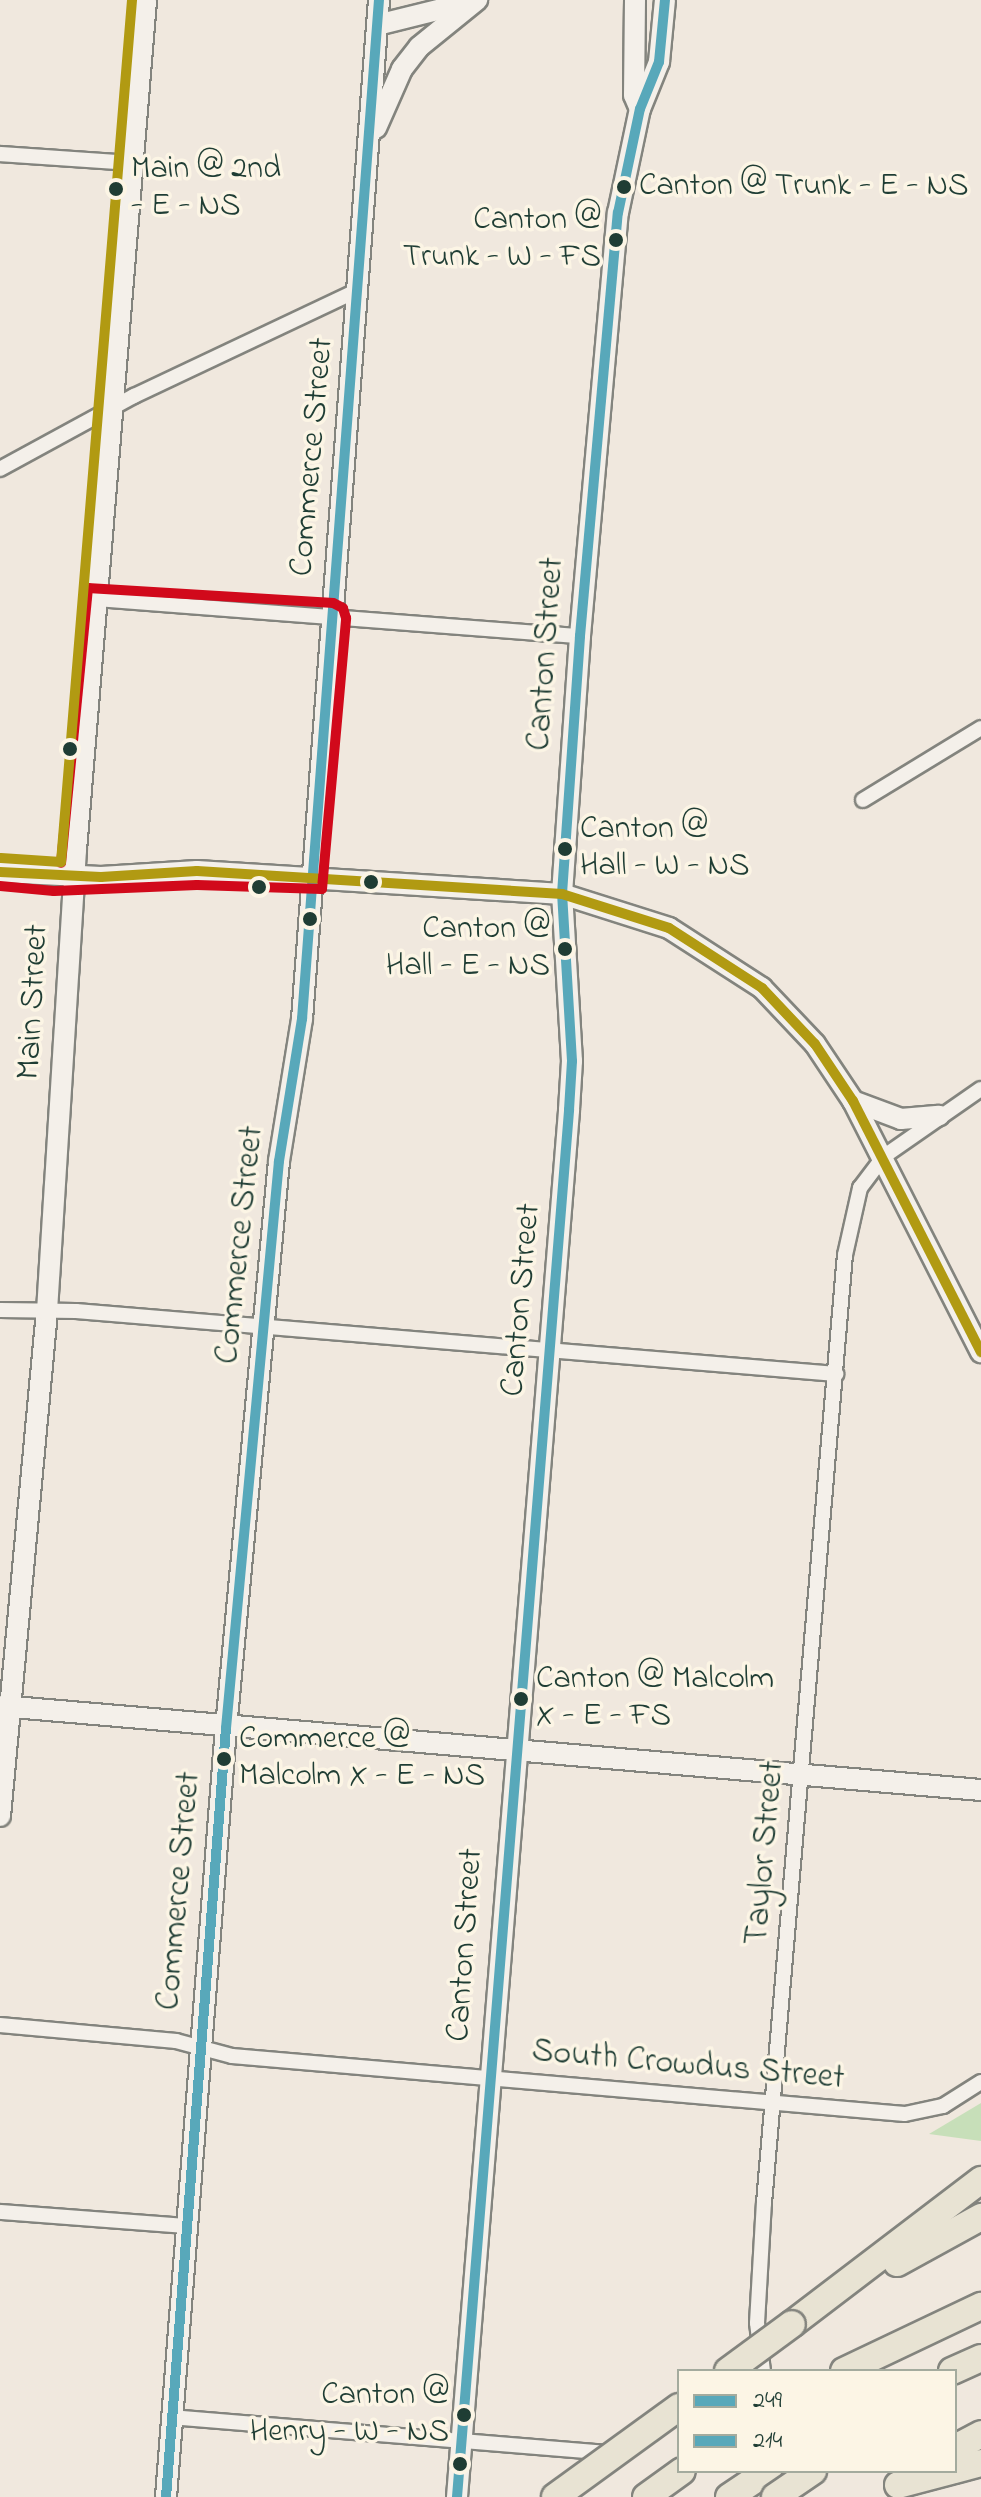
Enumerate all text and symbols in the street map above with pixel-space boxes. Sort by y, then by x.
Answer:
place label: Main @ 2nd - E - NS [131,152,281,227]
place label: Canton @ Trunk - E - NS [639,168,969,206]
marker: Canton @ Trunk - E - NS [616,179,632,195]
marker: Main @ 2nd - E - NS [108,181,124,197]
place label: Canton @ Trunk - W - FS [403,203,601,278]
marker: Canton @ Trunk - W - FS [608,232,624,248]
street label: Commerce Street [282,336,344,578]
street label: Canton Street [520,556,574,752]
unlabelled marker [62,741,78,757]
place label: Canton @ Hall - W - NS [580,812,750,887]
marker: Canton @ Hall - W - NS [557,841,573,857]
unlabelled marker [363,874,379,890]
unlabelled marker [251,879,267,895]
unlabelled marker [302,911,318,927]
place label: Canton @ Hall - E - NS [386,912,550,987]
street label: Main Street [10,923,58,1081]
marker: Canton @ Hall - E - NS [557,941,573,957]
street label: Commerce Street [208,1124,274,1366]
street label: Canton Street [493,1202,551,1398]
place label: Canton @ Malcolm X - E - FS [536,1662,774,1737]
marker: Canton @ Malcolm X - E - FS [513,1691,529,1707]
place label: Commerce @ Malcolm X - E - NS [239,1722,485,1797]
marker: Commerce @ Malcolm X - E - NS [216,1751,232,1767]
street label: Taylor Street [738,1759,794,1947]
street label: Commerce Street [149,1770,211,2012]
street label: Canton Street [439,1847,493,2043]
street label: South Crowdus Street [530,2032,846,2100]
legend [677,2369,957,2473]
place label: Canton @ Henry - W - NS [250,2378,449,2453]
text: 249 [753,2384,782,2419]
marker: Canton @ Henry - W - NS [456,2407,472,2423]
text: 214 [753,2424,782,2459]
unlabelled marker [452,2456,468,2472]

